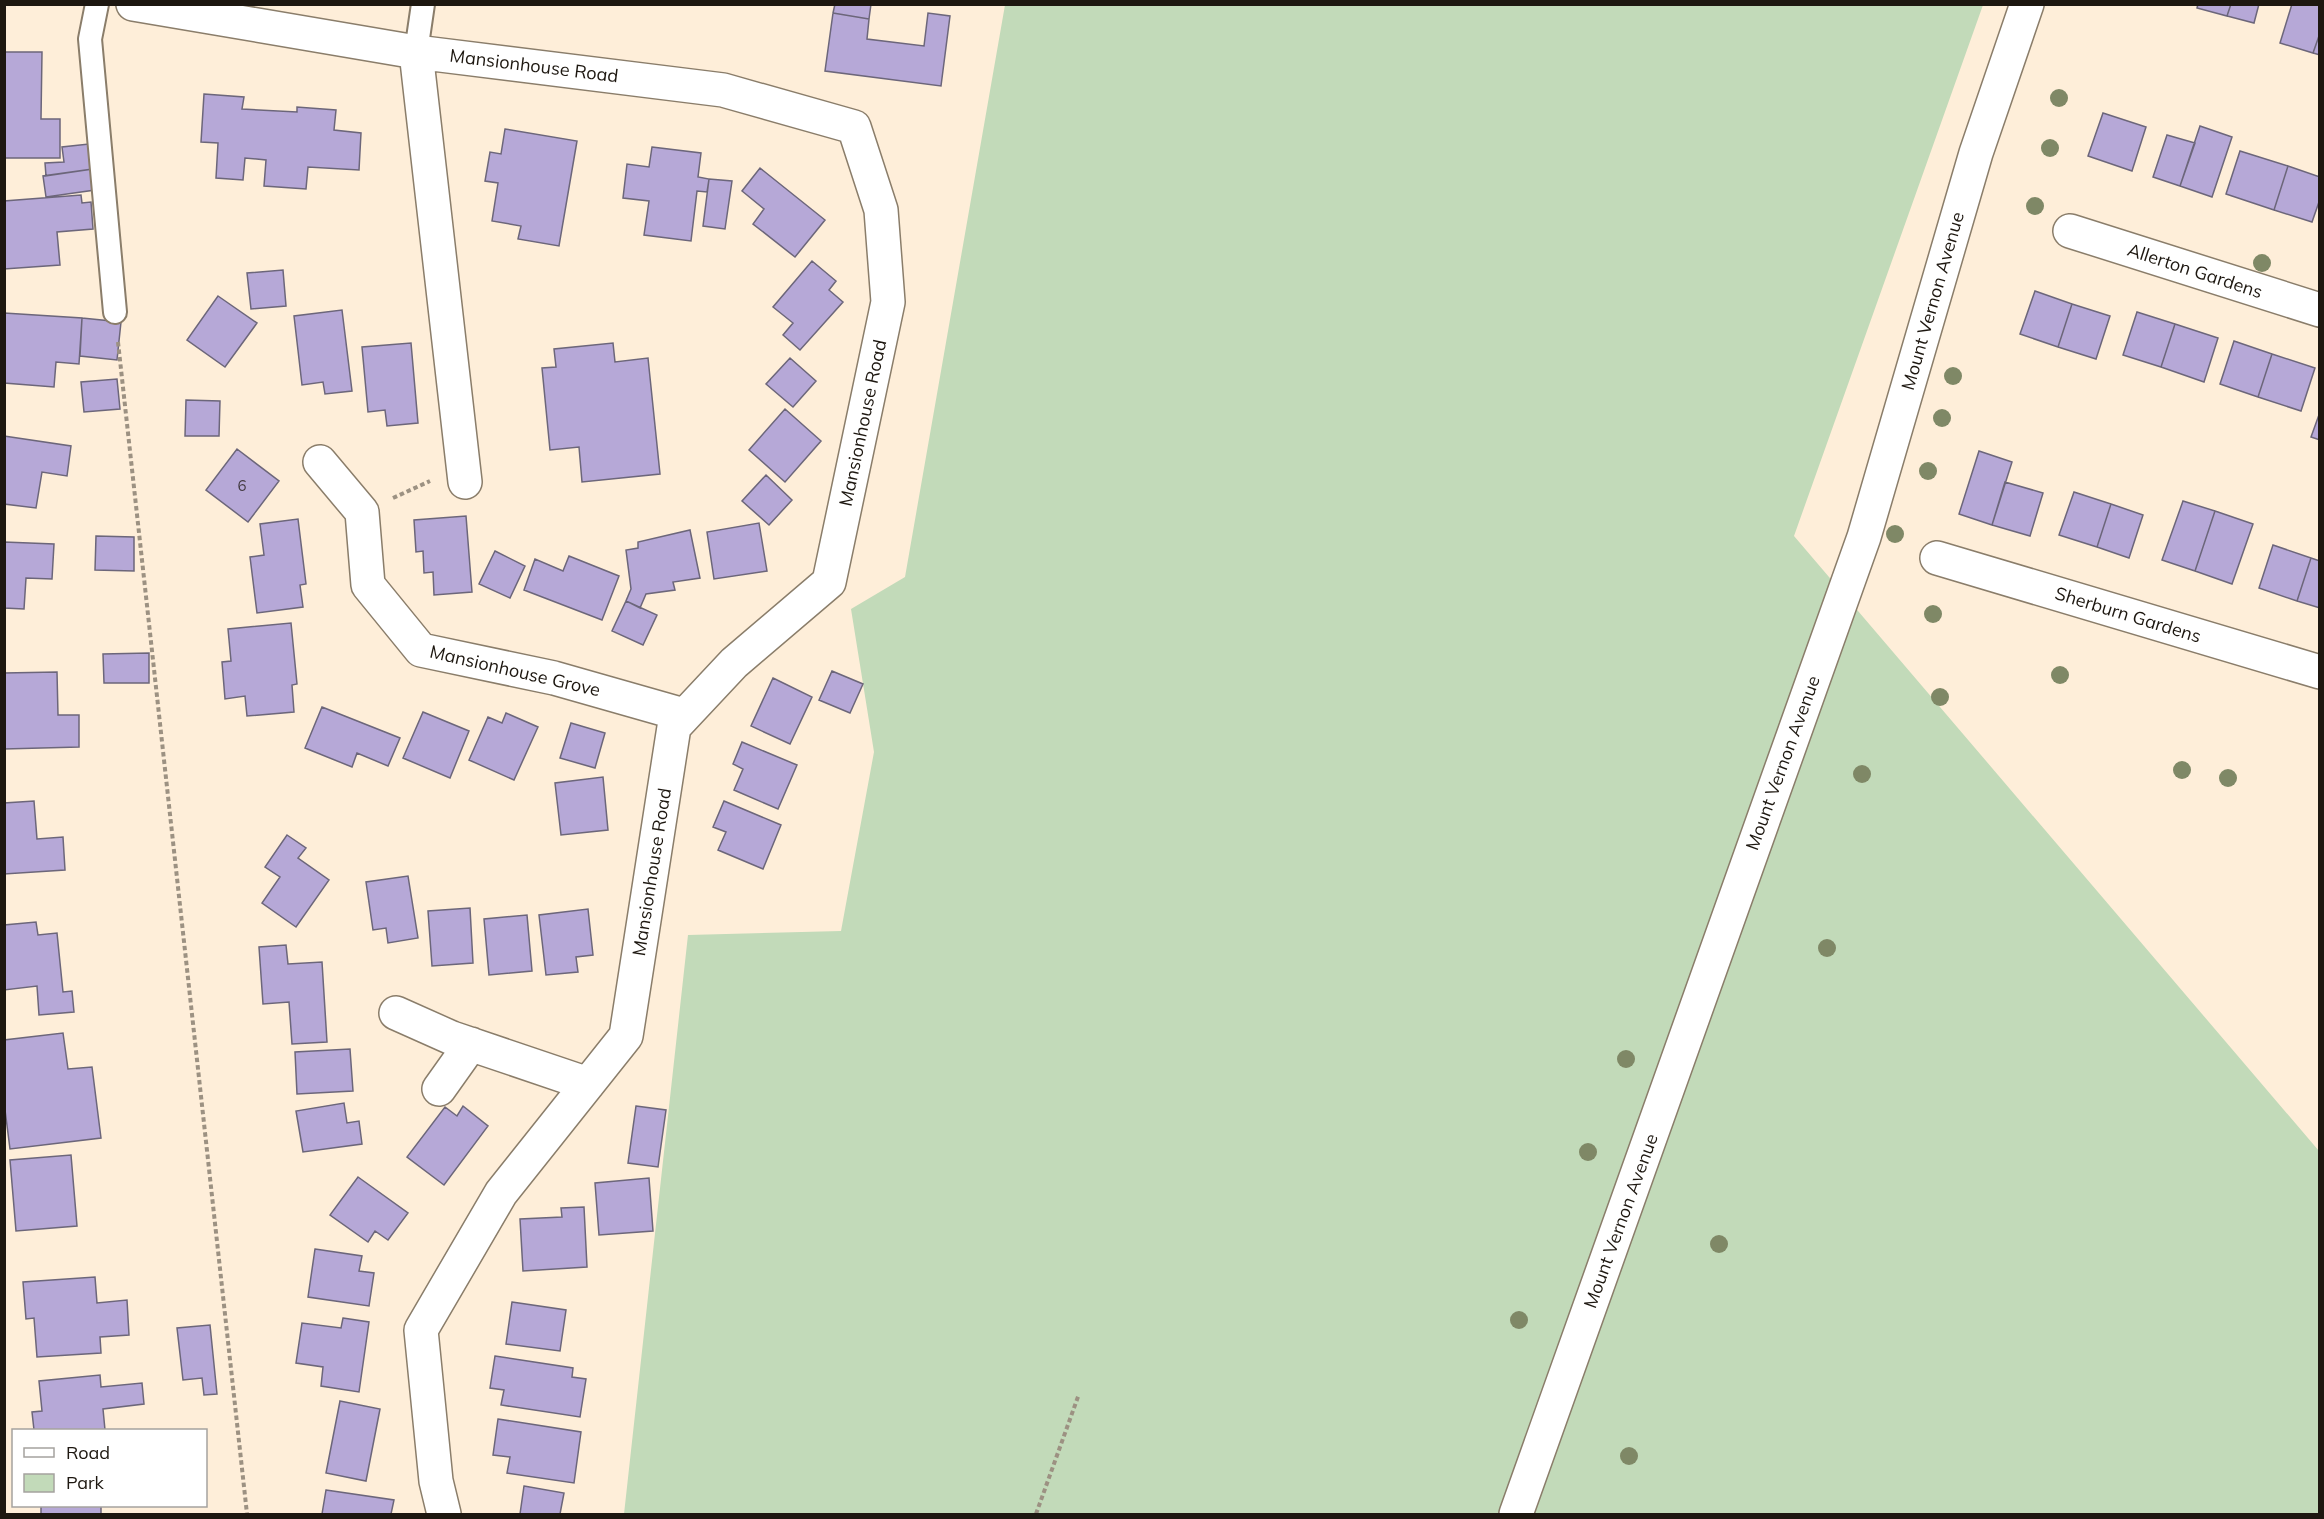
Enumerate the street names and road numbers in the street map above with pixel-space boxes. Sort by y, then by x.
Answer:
street label: Mansionhouse Road [448,44,620,87]
street label: Mount Vernon Avenue [1896,209,1969,393]
street label: Allerton Gardens [2125,238,2266,303]
street label: Mansionhouse Road [834,338,891,508]
street label: Sherburn Gardens [2052,581,2204,648]
street label: Mansionhouse Grove [428,640,603,701]
street label: Mount Vernon Avenue [1740,672,1825,853]
street label: Mansionhouse Road [627,786,676,957]
street label: Mount Vernon Avenue [1578,1130,1663,1311]

